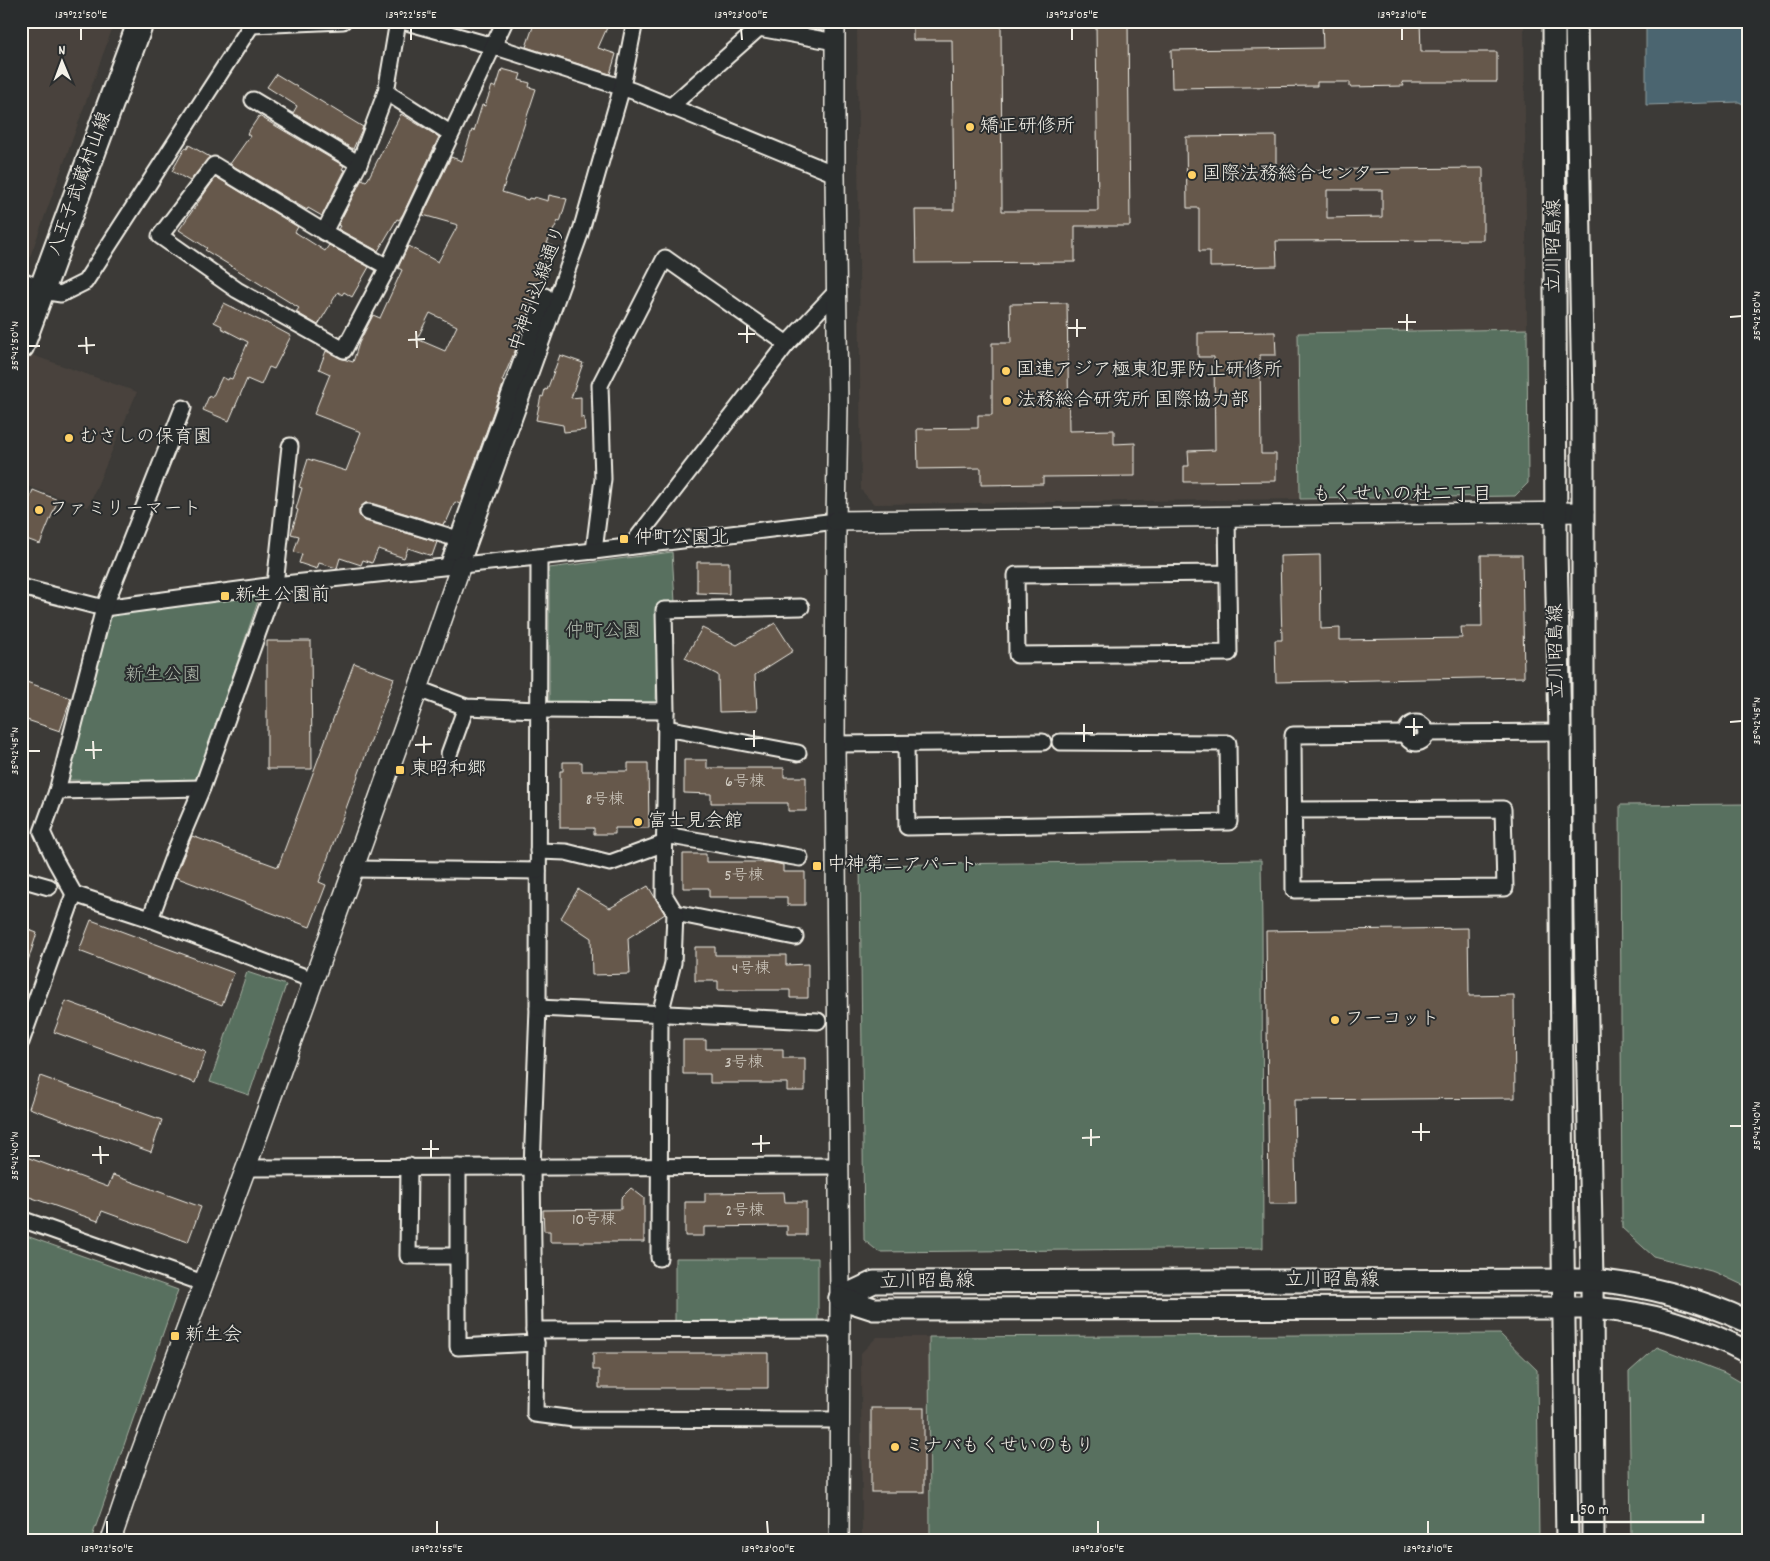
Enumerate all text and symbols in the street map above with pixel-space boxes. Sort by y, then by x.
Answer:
text: 139°22'50"E [55,7,108,24]
text: 139°22'55"E [386,7,437,24]
text: 139°23'00"E [714,7,768,24]
text: 139°23'05"E [1046,7,1099,24]
text: 139°23'10"E [1377,7,1427,24]
north arrow [38,38,88,88]
text: N [58,41,66,61]
street label: 八王子武蔵村山線 [42,108,120,260]
place label: 矯正研修所 [980,114,1075,141]
marker: 矯正研修所 [964,121,976,133]
place label: 国際法務総合センター [1202,162,1391,189]
marker: 国際法務総合センター [1186,169,1198,181]
street label: 立川昭島線 [1542,198,1569,294]
street label: 中神引込線通り [504,222,574,356]
text: 35°42'50"N [1749,291,1766,341]
text: 35°42'50"N [7,321,24,371]
place label: 国連アジア極東犯罪防止研修所 [1016,358,1282,385]
marker: 国連アジア極東犯罪防止研修所 [1000,365,1012,377]
place label: 法務総合研究所 国際協力部 [1017,388,1249,415]
marker: 法務総合研究所 国際協力部 [1001,395,1013,407]
place label: むさしの保育園 [79,425,212,452]
marker: むさしの保育園 [63,432,75,444]
district label: もくせいの杜二丁目 [1312,482,1492,510]
place label: ファミリーマート [49,497,201,524]
marker: ファミリーマート [33,504,45,516]
place label: 仲町公園北 [634,526,729,553]
marker: 仲町公園北 [618,533,630,545]
place label: 新生公園前 [235,583,330,610]
marker: 新生公園前 [219,590,231,602]
street label: 立川昭島線 [1544,603,1572,699]
park label: 仲町公園 [565,619,641,646]
park label: 新生公園 [125,663,201,690]
text: 35°42'45"N [1749,697,1766,745]
text: 35°42'45"N [7,727,24,775]
place label: 東昭和郷 [410,757,486,784]
marker: 東昭和郷 [394,764,406,776]
house number: 6号棟 [725,771,765,794]
house number: 8号棟 [586,789,624,812]
place label: 富士見会館 [648,809,743,836]
marker: 富士見会館 [632,816,644,828]
place label: 中神第二アパート [827,853,978,880]
marker: 中神第二アパート [811,860,823,872]
house number: 5号棟 [724,865,764,888]
house number: 4号棟 [732,958,770,981]
place label: フーコット [1345,1007,1440,1034]
marker: フーコット [1329,1014,1341,1026]
house number: 3号棟 [724,1052,764,1075]
text: 35°42'40"N [1749,1101,1766,1151]
text: 35°42'40"N [7,1131,24,1181]
house number: 2号棟 [726,1200,765,1223]
house number: 10号棟 [572,1209,616,1232]
street label: 立川昭島線 [1284,1268,1380,1295]
street label: 立川昭島線 [879,1269,975,1297]
place label: 新生会 [185,1323,242,1350]
marker: 新生会 [169,1330,181,1342]
place label: ミナバもくせいのもり [905,1434,1095,1461]
marker: ミナバもくせいのもり [889,1441,901,1453]
scale bar [1572,1491,1704,1523]
text: 50 m [1580,1500,1609,1522]
text: 139°22'50"E [81,1541,134,1558]
text: 139°22'55"E [412,1541,463,1558]
text: 139°23'00"E [741,1541,795,1558]
text: 139°23'05"E [1072,1541,1125,1558]
text: 139°23'10"E [1403,1541,1453,1558]

